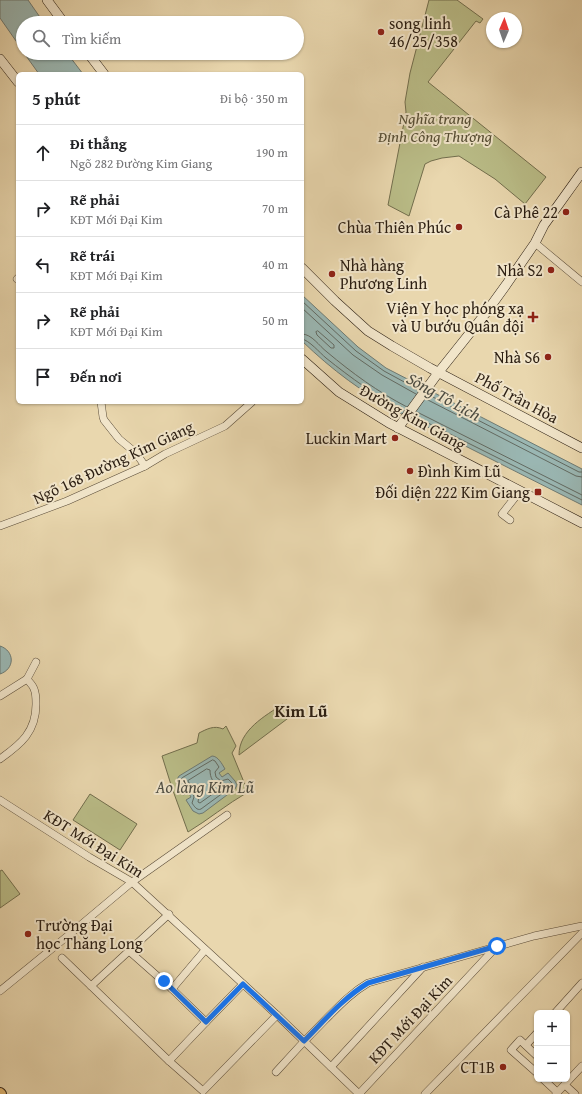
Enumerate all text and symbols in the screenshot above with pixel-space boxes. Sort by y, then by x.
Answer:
place label: song linh 46/25/358 [389,11,458,53]
north arrow [486,12,522,48]
search box [16,16,304,60]
icon: search [30,27,52,49]
marker: song linh 46/25/358 [376,27,386,37]
text: Tìm kiếm [62,28,121,49]
text: 5 phút [32,86,80,111]
text: Đi bộ · 350 m [220,89,288,108]
park label: Nghĩa trang Định Công Thượng [377,106,493,148]
text: Đi thẳng [70,133,127,154]
icon: ahead [32,142,54,164]
text: 190 m [256,143,288,162]
text: Ngõ 282 Đường Kim Giang [70,154,212,173]
text: Rẽ phải [70,189,120,210]
icon: right [32,198,54,220]
text: 70 m [262,199,288,218]
place label: Cà Phê 22 [494,200,558,224]
marker: Cà Phê 22 [561,207,571,217]
text: KĐT Mới Đại Kim [70,210,163,229]
place label: Chùa Thiên Phúc [338,215,451,239]
marker: Chùa Thiên Phúc [454,222,464,232]
text: Rẽ trái [70,245,115,266]
place label: Nhà hàng Phương Linh [340,253,427,295]
icon: left [32,254,54,276]
text: 40 m [262,255,288,274]
place label: Nhà S2 [497,258,543,282]
marker: Nhà S2 [546,265,556,275]
text: KĐT Mới Đại Kim [70,266,163,285]
marker: Nhà hàng Phương Linh [327,269,337,279]
place label: Viện Y học phóng xạ và U bướu Quân đội [386,296,525,338]
text: Rẽ phải [70,301,120,322]
icon: right [32,310,54,332]
text: 50 m [262,311,288,330]
marker: Viện Y học phóng xạ và U bướu Quân đội [527,311,539,323]
text: KĐT Mới Đại Kim [70,322,163,341]
place label: Nhà S6 [494,345,540,369]
marker: Nhà S6 [543,352,553,362]
water label: Sông Tô Lịch [402,365,486,427]
street label: Phố Trần Hòa [471,365,563,429]
icon: arrive [32,366,54,388]
text: Đến nơi [70,366,122,387]
street label: Đường Kim Giang [355,378,471,456]
street label: Ngõ 168 Đường Kim Giang [29,414,197,510]
place label: Luckin Mart [306,426,387,450]
marker: Luckin Mart [390,433,400,443]
place label: Đình Kim Lũ [418,459,501,483]
marker: Đình Kim Lũ [405,466,415,476]
place label: Đối diện 222 Kim Giang [375,480,530,504]
marker: Đối diện 222 Kim Giang [533,487,543,497]
district label: Kim Lũ [275,698,328,723]
water label: Ao làng Kim Lũ [155,774,254,799]
street label: KĐT Mới Đại Kim [39,803,149,883]
place label: Trường Đại học Thăng Long [36,913,143,955]
marker: Trường Đại học Thăng Long [23,929,33,939]
route start [488,937,506,955]
street label: KĐT Mới Đại Kim [362,969,458,1069]
route end [155,972,173,990]
map controls [534,1010,570,1082]
button: + [534,1010,570,1046]
button: − [534,1046,570,1082]
place label: CT1B [461,1055,495,1079]
marker: CT1B [498,1062,508,1072]

